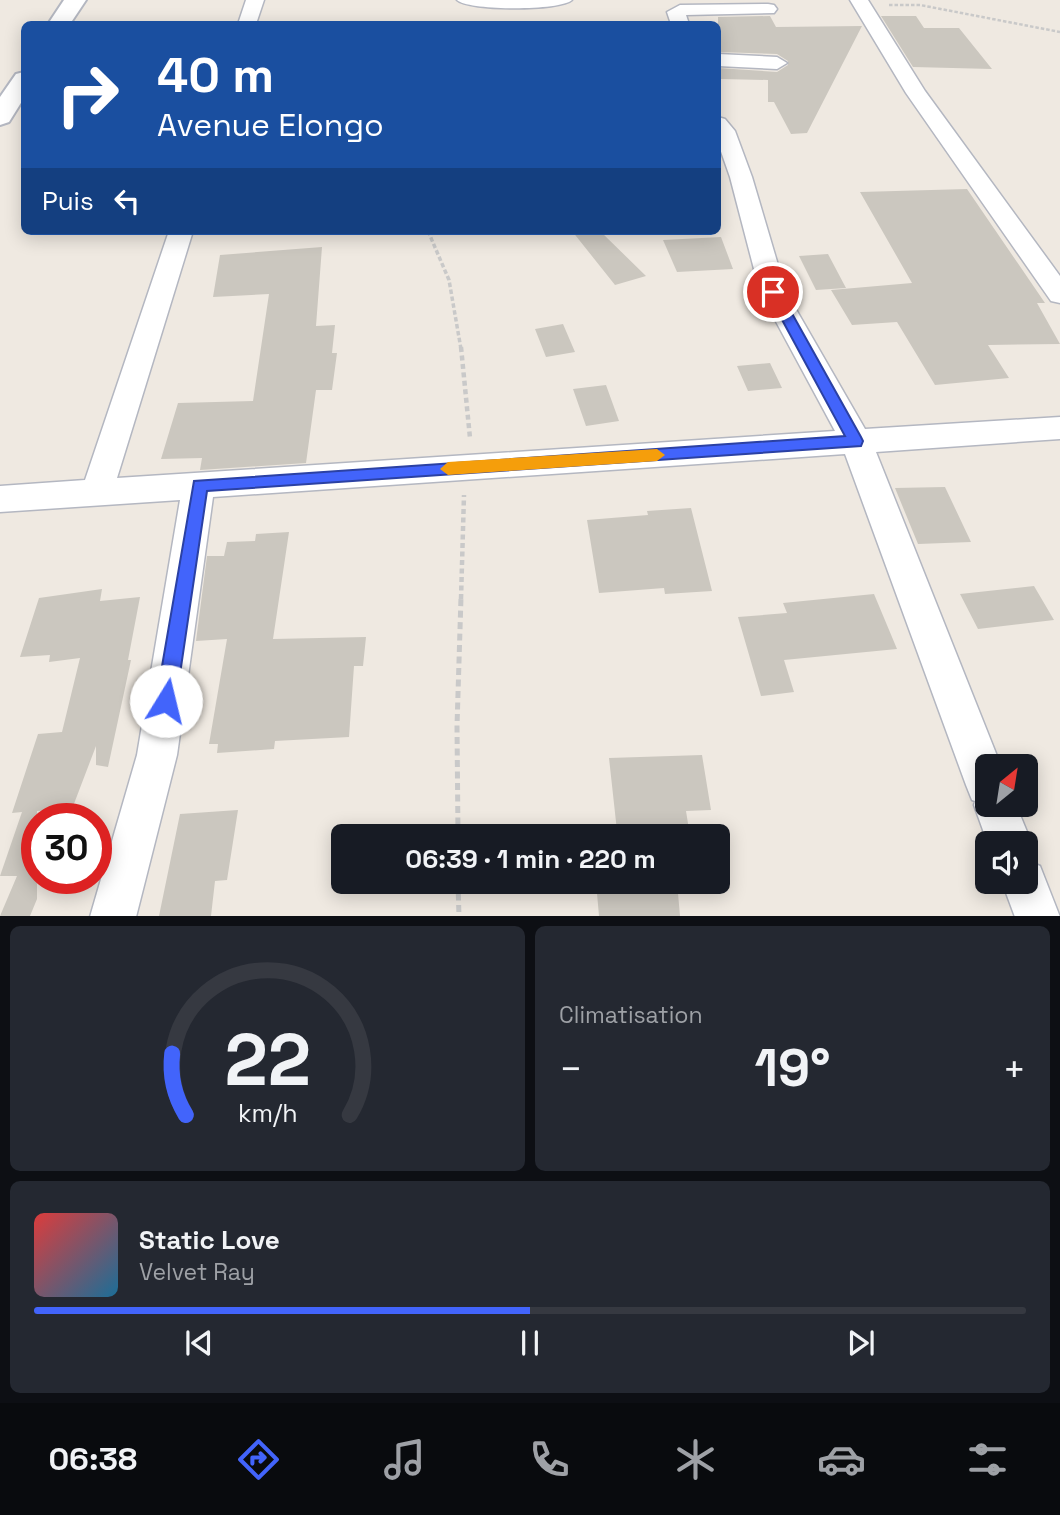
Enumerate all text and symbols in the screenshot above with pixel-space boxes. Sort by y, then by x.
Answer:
text: 40 m [157,44,274,106]
icon: right [42,49,133,140]
text: Avenue Elongo [157,105,384,145]
icon: left [108,182,146,220]
text: Puis [42,184,94,218]
pin [743,262,803,322]
icon: arrive [754,273,792,311]
position arrow [129,664,203,738]
north arrow [975,754,1038,817]
map controls [975,754,1038,894]
speed limit sign: 30 [21,803,112,894]
button: sound [975,831,1038,894]
text: 06:39 · 1 min · 220 m [405,842,656,876]
text: Climatisation [559,1000,703,1030]
text: 22 [224,1013,311,1106]
text: 19° [754,1035,831,1101]
text: − [559,1045,583,1093]
text: + [1002,1045,1026,1093]
text: km/h [238,1096,297,1128]
text: Static Love [139,1223,280,1257]
text: Velvet Ray [139,1257,255,1287]
icon: previous [180,1324,218,1362]
icon: pause [511,1324,549,1362]
icon: next [842,1324,880,1362]
icon: directions [234,1435,283,1484]
icon: music [380,1435,429,1484]
icon: phone [525,1435,574,1484]
icon: climate [671,1435,720,1484]
icon: car [817,1435,866,1484]
icon: filters [963,1435,1012,1484]
text: 06:38 [48,1439,137,1479]

